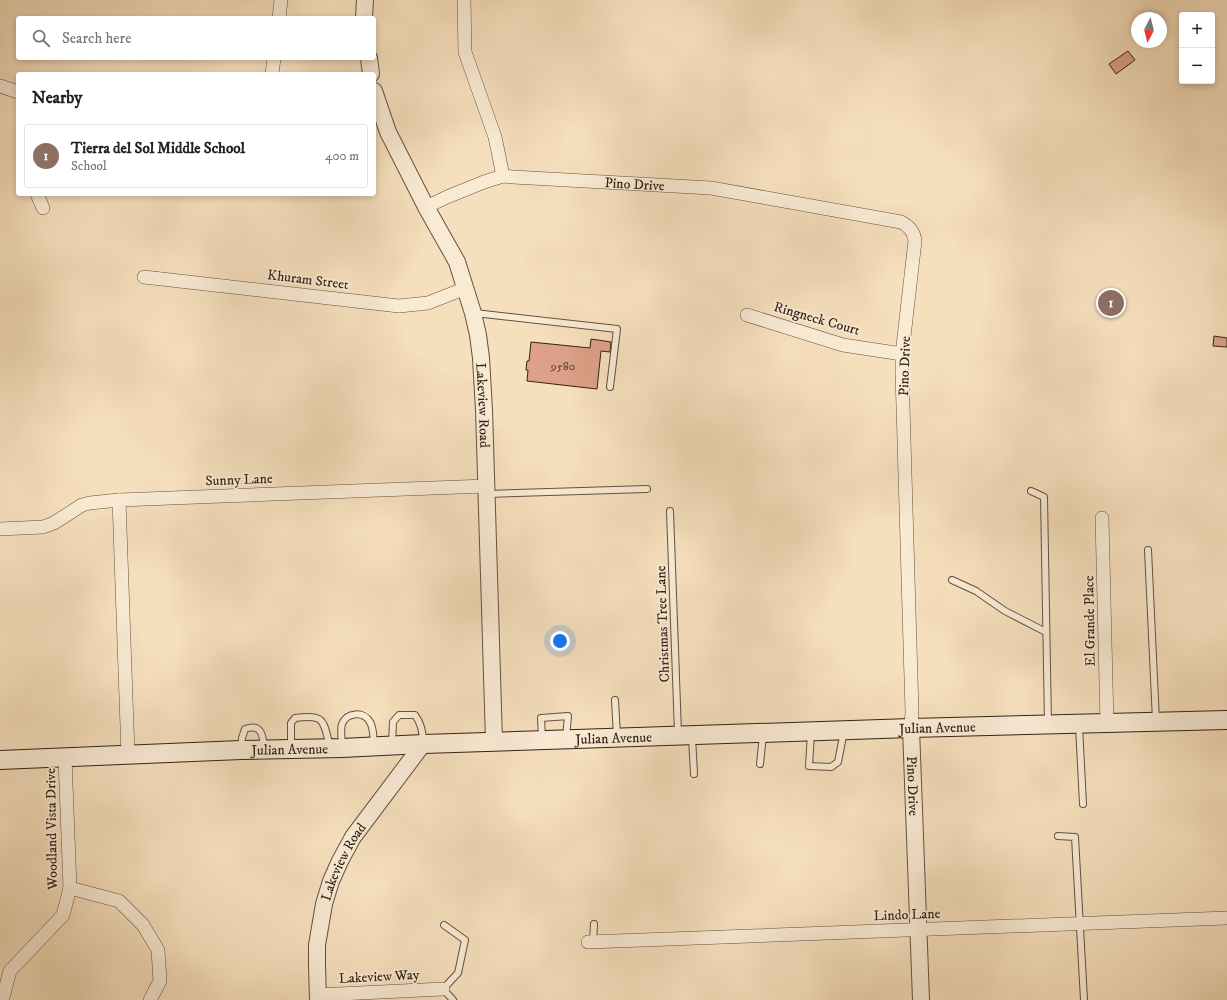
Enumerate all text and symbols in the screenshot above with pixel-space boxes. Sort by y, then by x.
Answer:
north arrow [1131,12,1167,48]
map controls [1179,12,1215,84]
button: + [1179,12,1215,48]
search box [16,16,376,60]
icon: search [30,27,52,49]
text: Search here [62,29,131,48]
button: − [1179,48,1215,84]
text: Nearby [32,87,82,109]
text: Tierra del Sol Middle School [71,139,245,158]
text: 1 [44,148,48,164]
text: 400 m [325,148,359,164]
text: School [71,158,107,174]
street label: Pino Drive [604,174,665,195]
street label: Khuram Street [266,266,350,294]
pin: 1 [1098,288,1124,318]
street label: Ringneck Court [772,298,862,340]
street label: Pino Drive [895,336,915,396]
house number: 9580 [550,359,575,374]
street label: Lakeview Road [471,362,493,448]
street label: Sunny Lane [205,470,273,490]
street label: Christmas Tree Lane [652,565,674,683]
street label: El Grande Place [1080,575,1100,667]
your location [550,631,570,651]
street label: Julian Avenue [897,718,976,738]
street label: Julian Avenue [573,728,652,749]
street label: Julian Avenue [249,740,328,760]
street label: Pino Drive [902,756,922,817]
street label: Woodland Vista Drive [42,768,62,891]
street label: Lakeview Road [317,820,370,903]
street label: Lindo Lane [873,905,941,925]
street label: Lakeview Way [338,966,420,988]

